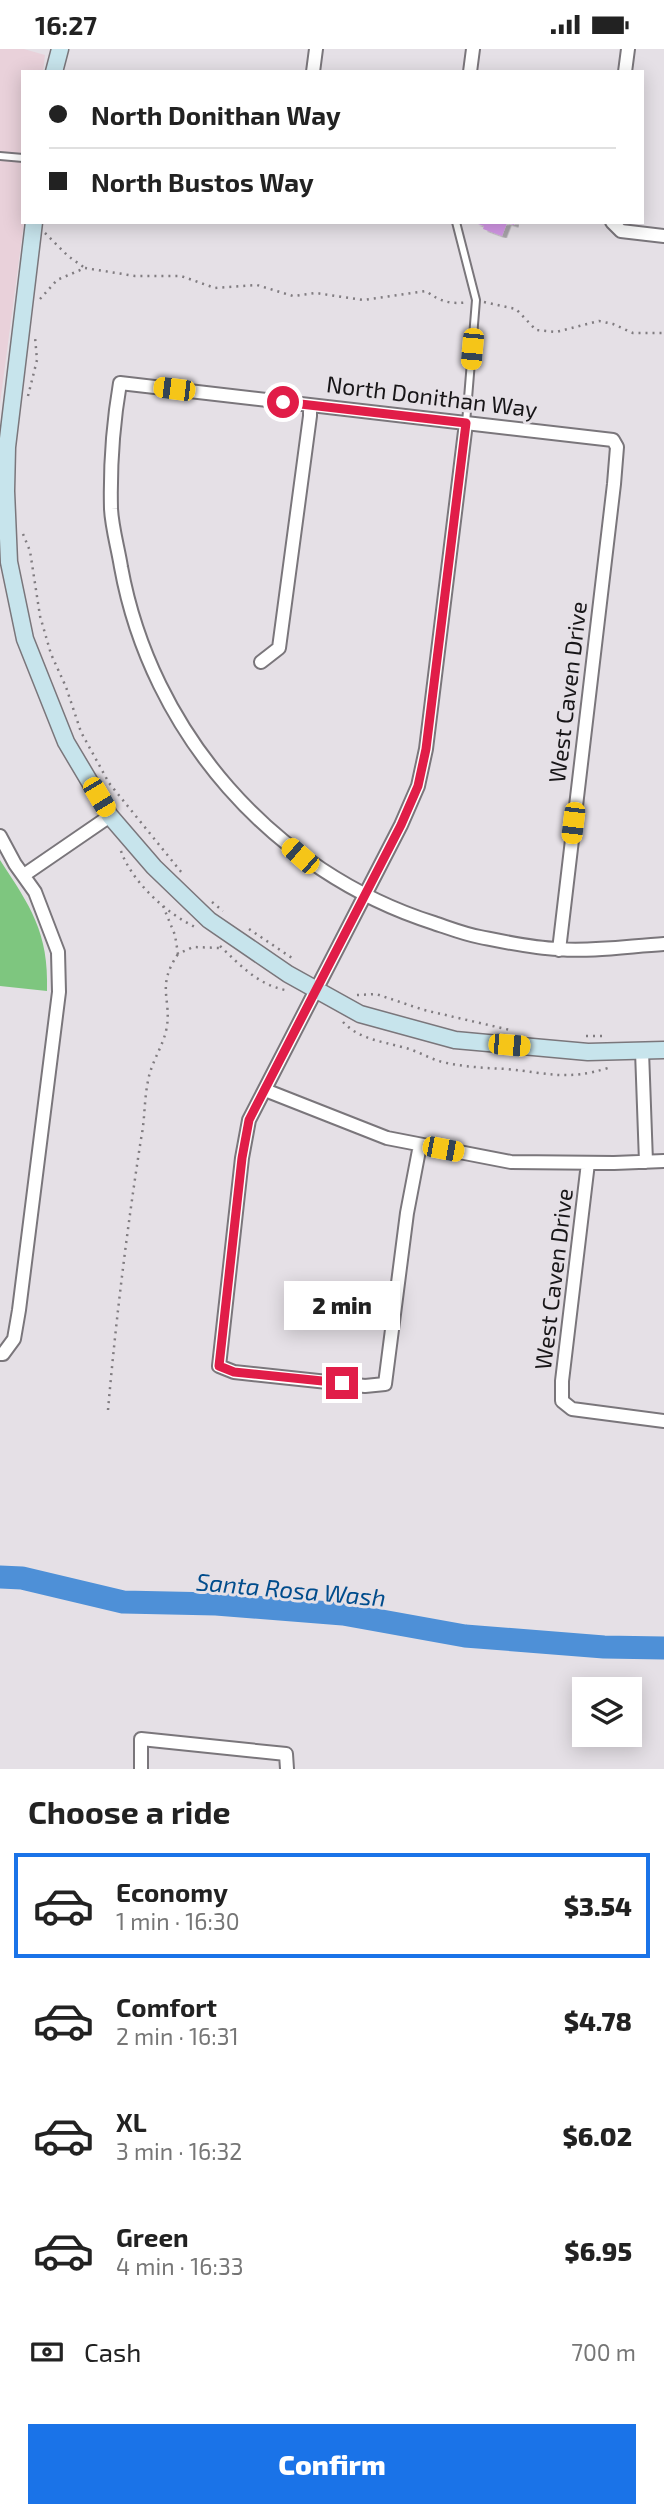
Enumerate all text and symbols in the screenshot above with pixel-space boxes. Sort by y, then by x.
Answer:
text: 16:27 [35,9,97,40]
text: North Donithan Way [91,99,341,130]
text: North Bustos Way [91,166,314,197]
car [460,327,485,371]
street label: North Donithan Way [325,369,539,423]
car [152,376,197,402]
route start [267,386,299,418]
street label: West Caven Drive [542,600,592,784]
car [80,774,119,820]
car [561,801,586,845]
car [278,834,323,878]
car [488,1033,531,1057]
car [421,1135,466,1163]
street label: West Caven Drive [528,1187,578,1371]
callout: 2 min [284,1281,400,1331]
text: 2 min [312,1291,372,1319]
route end [326,1367,358,1399]
water label: Santa Rosa Wash [195,1566,387,1612]
map controls [572,1677,642,1747]
button: layers [572,1677,642,1747]
text: Choose a ride [28,1792,231,1830]
icon: car [32,1874,95,1937]
text: Economy [116,1876,228,1907]
text: $3.54 [564,1890,632,1921]
text: 1 min · 16:30 [116,1907,240,1935]
icon: car [32,1989,95,2052]
text: Comfort [116,1991,217,2022]
text: $4.78 [564,2005,632,2036]
text: 2 min · 16:31 [116,2022,239,2050]
icon: car [32,2104,95,2167]
text: XL [116,2106,147,2137]
text: $6.02 [562,2120,632,2151]
text: 3 min · 16:32 [116,2137,242,2165]
icon: car [32,2219,95,2282]
text: Green [116,2221,189,2252]
text: $6.95 [564,2235,632,2266]
text: 4 min · 16:33 [116,2252,244,2280]
icon: cash [28,2333,66,2371]
text: Cash [84,2336,141,2367]
text: 700 m [571,2338,636,2366]
button: Confirm [28,2424,636,2504]

